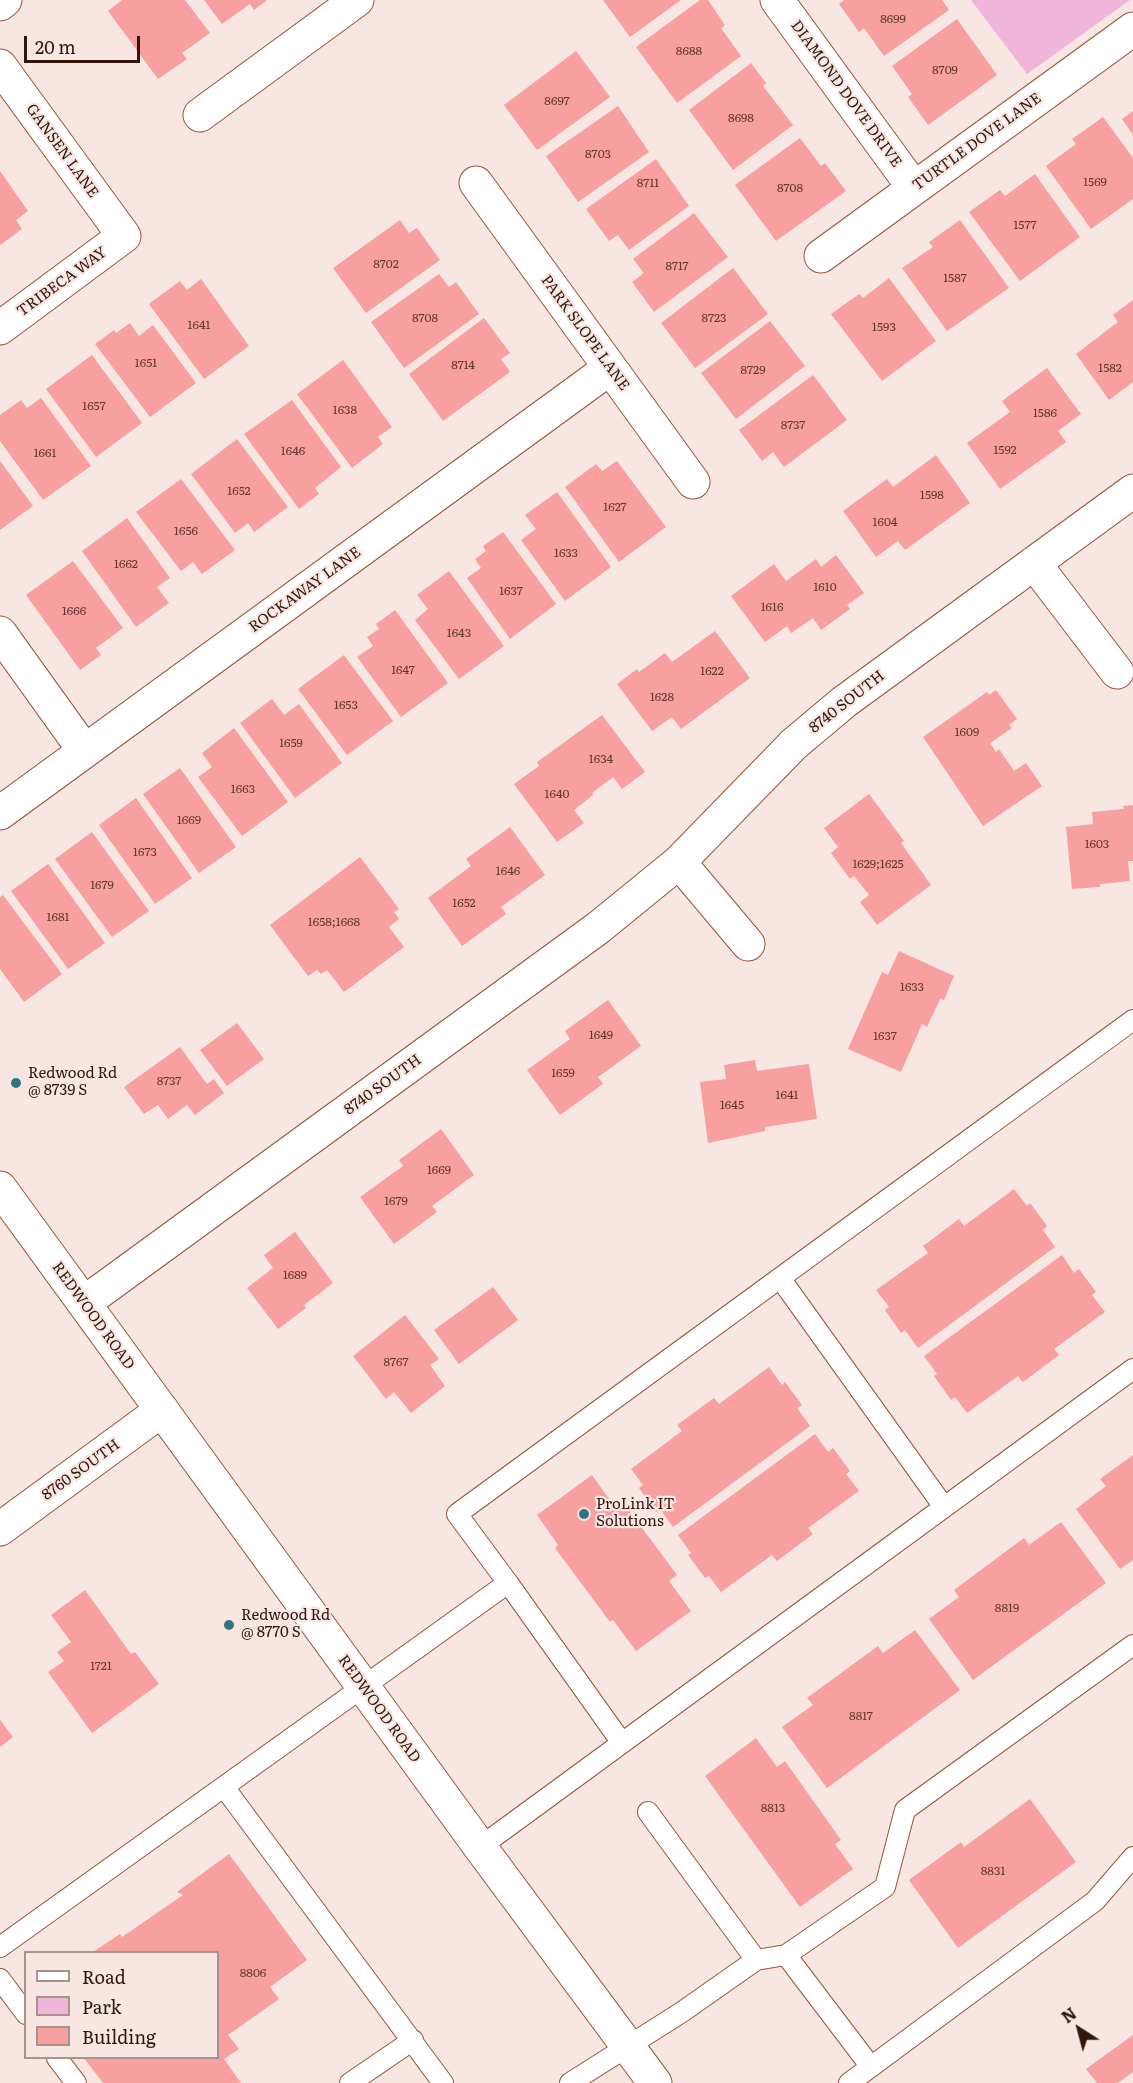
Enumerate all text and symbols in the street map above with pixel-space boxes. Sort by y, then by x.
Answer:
house number: 8699 [880,12,906,26]
street label: DIAMOND DOVE DRIVE [787,17,905,171]
scale bar [27,24,142,62]
text: 20 m [35,33,76,60]
house number: 8688 [676,44,702,58]
house number: 8709 [932,63,958,77]
street label: TURTLE DOVE LANE [909,89,1045,195]
house number: 8697 [544,94,570,108]
street label: GANSEN LANE [22,101,102,201]
house number: 8698 [728,111,754,125]
house number: 8703 [585,147,611,161]
house number: 1569 [1083,175,1107,189]
house number: 8711 [637,176,659,190]
house number: 8708 [777,181,803,195]
house number: 1577 [1013,218,1037,232]
street label: TRIBECA WAY [14,243,110,321]
house number: 8702 [373,257,399,271]
house number: 8717 [665,259,689,273]
house number: 1587 [943,271,967,285]
street label: PARK SLOPE LANE [537,272,633,394]
house number: 8708 [412,311,438,325]
house number: 8723 [701,311,727,325]
house number: 1641 [188,318,210,332]
house number: 1593 [872,320,896,334]
house number: 1651 [135,356,157,370]
house number: 8714 [451,358,475,372]
house number: 1582 [1098,361,1122,375]
house number: 8729 [741,363,765,377]
house number: 1657 [82,399,106,413]
house number: 1638 [333,403,357,417]
house number: 1586 [1033,406,1057,420]
house number: 8737 [781,418,805,432]
house number: 1592 [993,443,1017,457]
house number: 1646 [281,444,305,458]
house number: 1661 [34,446,56,460]
house number: 1652 [227,484,251,498]
house number: 1598 [920,488,944,502]
house number: 1627 [603,500,627,514]
house number: 1604 [873,515,897,529]
house number: 1656 [174,524,198,538]
street label: ROCKAWAY LANE [246,543,364,637]
house number: 1633 [554,546,578,560]
house number: 1662 [114,557,138,571]
house number: 1610 [813,580,837,594]
house number: 1637 [499,584,523,598]
house number: 1616 [761,600,783,614]
house number: 1666 [62,604,86,618]
house number: 1643 [447,626,471,640]
house number: 1647 [391,663,415,677]
house number: 1622 [700,664,724,678]
street label: 8740 SOUTH [806,667,888,737]
house number: 1628 [650,690,674,704]
house number: 1653 [334,698,358,712]
house number: 1609 [955,725,979,739]
house number: 1659 [279,736,303,750]
house number: 1634 [589,752,613,766]
house number: 1663 [231,782,255,796]
house number: 1640 [545,787,569,801]
house number: 1669 [177,813,201,827]
house number: 1603 [1085,837,1109,851]
house number: 1673 [133,845,157,859]
house number: 1629;1625 [852,857,904,871]
house number: 1646 [496,864,520,878]
house number: 1679 [90,878,114,892]
house number: 1652 [452,896,476,910]
house number: 1681 [47,910,69,924]
house number: 1658;1668 [308,915,360,929]
house number: 1633 [900,980,924,994]
house number: 1649 [589,1028,613,1042]
house number: 1637 [873,1029,897,1043]
street label: 8740 SOUTH [341,1051,425,1119]
place label: Redwood Rd @ 8739 S [28,1065,117,1100]
house number: 1659 [551,1066,575,1080]
house number: 8737 [157,1074,181,1088]
marker: Redwood Rd @ 8739 S [9,1076,23,1090]
house number: 1641 [776,1088,798,1102]
house number: 1645 [720,1098,744,1112]
house number: 1669 [427,1163,451,1177]
house number: 1679 [384,1194,408,1208]
street label: REDWOOD ROAD [48,1259,138,1373]
house number: 1689 [283,1268,307,1282]
house number: 8767 [383,1355,409,1369]
street label: 8760 SOUTH [39,1436,123,1504]
place label: ProLink IT Solutions [596,1496,675,1531]
marker: ProLink IT Solutions [577,1507,591,1521]
house number: 8819 [995,1601,1019,1615]
place label: Redwood Rd @ 8770 S [241,1607,330,1642]
marker: Redwood Rd @ 8770 S [222,1618,236,1632]
street label: REDWOOD ROAD [334,1652,424,1766]
house number: 1721 [90,1659,112,1673]
house number: 8817 [849,1709,873,1723]
house number: 8813 [761,1801,785,1815]
house number: 8831 [981,1864,1005,1878]
legend [24,1951,219,2059]
text: Road [82,1963,126,1990]
house number: 8806 [240,1966,266,1980]
text: Park [82,1993,121,2020]
north arrow [1049,1999,1109,2059]
text: N [1056,2001,1081,2028]
text: Building [82,2023,156,2050]

